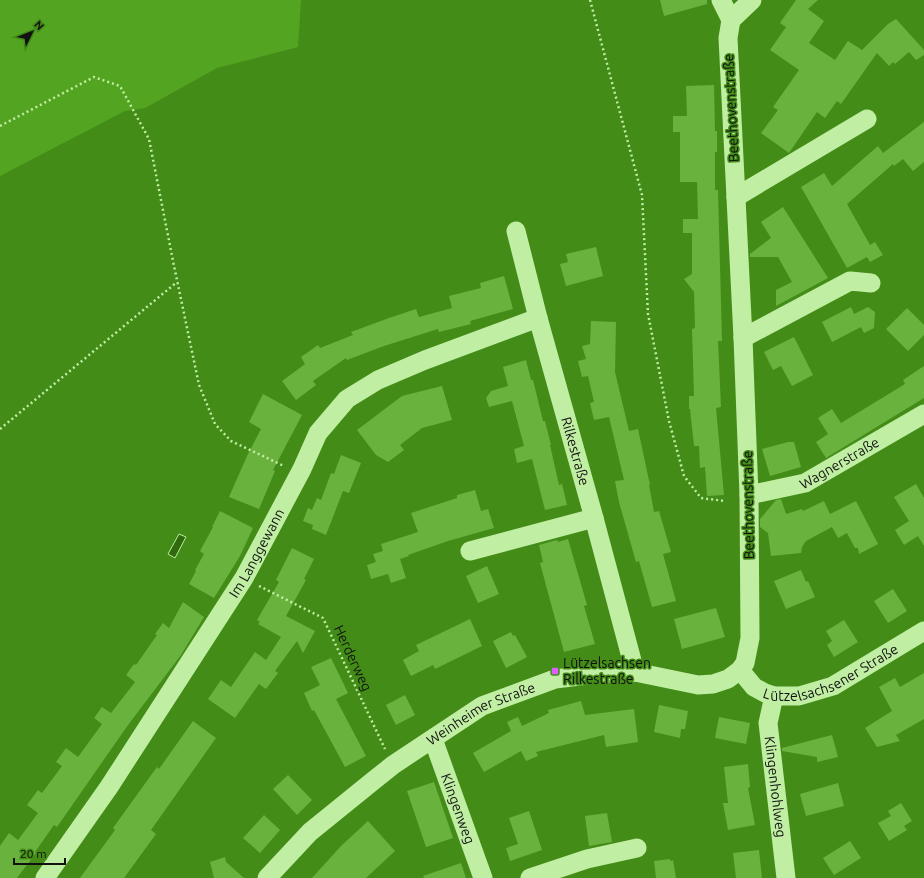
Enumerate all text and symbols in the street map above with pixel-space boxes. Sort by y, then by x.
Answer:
north arrow [12,12,52,52]
text: N [32,18,47,32]
street label: Beethovenstraße [720,53,742,163]
street label: Rilkestraße [558,415,593,487]
street label: Wagnerstraße [797,434,882,492]
street label: Beethovenstraße [739,450,757,560]
street label: Im Langgewann [226,506,287,601]
street label: Herderweg [331,622,375,694]
street label: Lützelsachsener Straße [761,641,901,704]
place label: Lützelsachsen Rilkestraße [563,655,651,687]
marker: Lützelsachsen Rilkestraße [550,666,560,676]
street label: Weinheimer Straße [423,679,537,749]
street label: Klingenhohlweg [762,735,789,838]
street label: Klingenweg [438,771,478,846]
scale bar [14,840,65,866]
text: 20 m [20,847,47,860]

